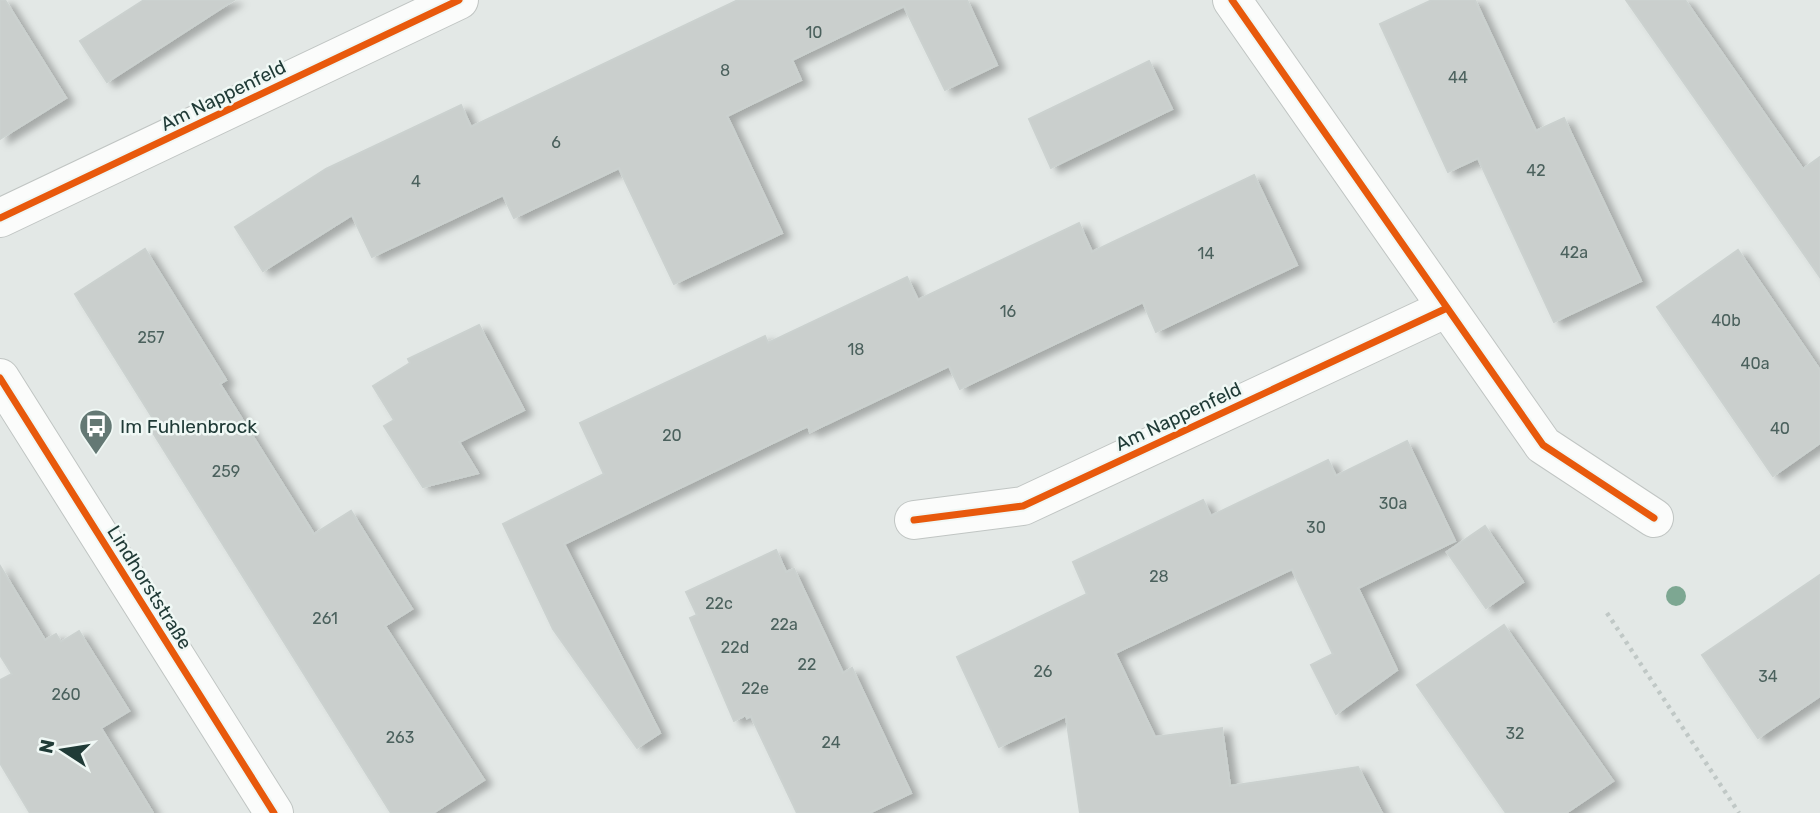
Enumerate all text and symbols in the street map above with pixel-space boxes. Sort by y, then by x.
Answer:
house number: 10 [805,23,823,42]
street label: Am Nappenfeld [157,55,290,136]
house number: 8 [720,61,730,80]
house number: 44 [1448,68,1468,87]
house number: 6 [551,133,561,152]
house number: 42 [1526,161,1546,180]
house number: 4 [411,172,421,191]
house number: 42a [1560,243,1588,262]
house number: 14 [1198,244,1214,263]
house number: 16 [1000,302,1017,321]
house number: 40b [1711,311,1741,330]
house number: 257 [137,328,165,347]
house number: 18 [847,340,865,359]
house number: 40a [1741,354,1769,373]
street label: Am Nappenfeld [1112,377,1245,456]
bus stop icon: Im Fuhlenbrock [77,407,115,456]
place label: Im Fuhlenbrock [120,415,257,438]
house number: 40 [1770,419,1790,438]
house number: 20 [662,426,682,445]
house number: 259 [212,462,240,481]
house number: 30a [1379,494,1407,513]
house number: 30 [1306,518,1326,537]
street label: Lindhorststraße [102,521,197,653]
house number: 28 [1149,567,1169,586]
house number: 22c [705,594,733,613]
house number: 261 [312,609,338,628]
house number: 22a [770,615,798,634]
house number: 22d [721,638,749,657]
house number: 22 [798,655,816,674]
house number: 26 [1033,662,1053,681]
house number: 34 [1758,667,1778,686]
house number: 22e [741,679,769,698]
house number: 260 [51,685,81,704]
north arrow [28,715,98,785]
house number: 32 [1505,724,1525,743]
house number: 263 [386,728,414,747]
house number: 24 [821,733,841,752]
text: N [34,737,60,756]

